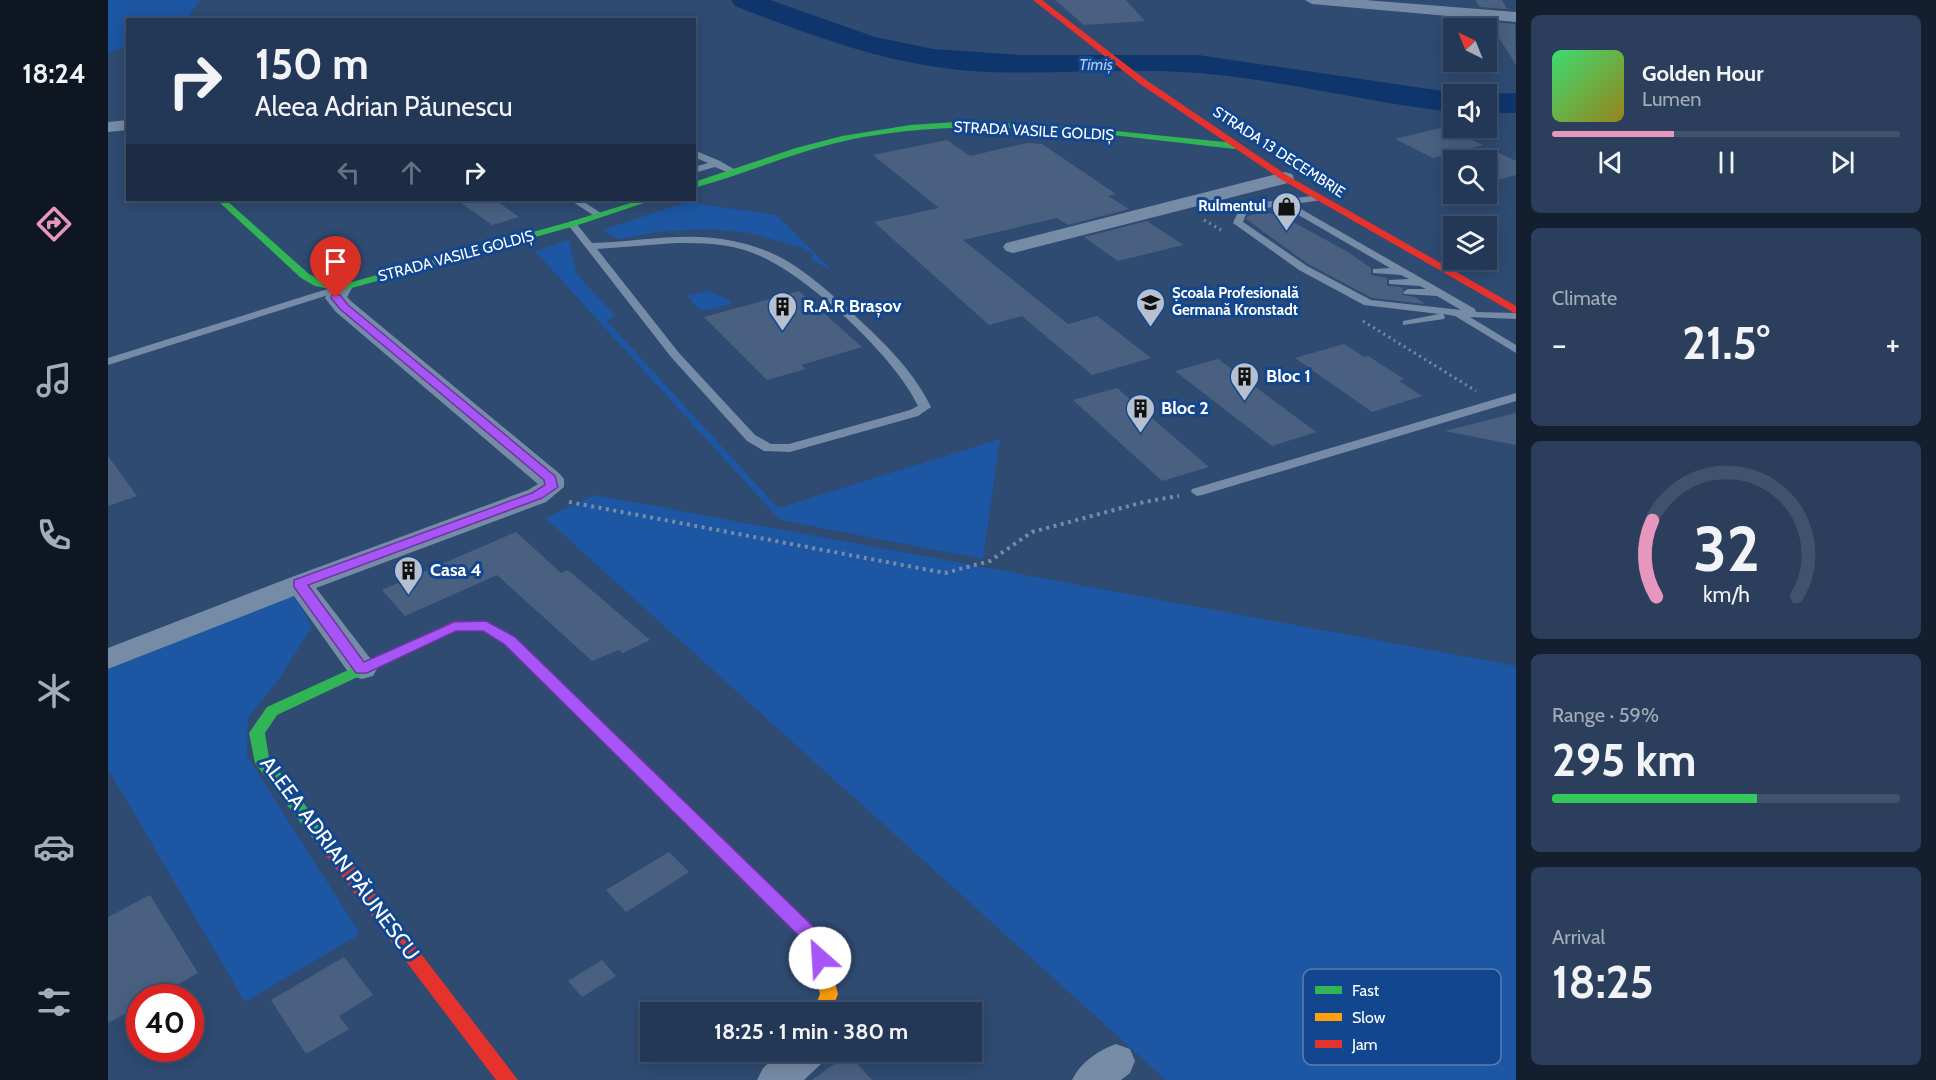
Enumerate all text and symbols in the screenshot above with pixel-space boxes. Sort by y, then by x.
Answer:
north arrow [1443,18,1497,72]
map controls [1443,18,1497,270]
text: 150 m [255,38,369,90]
icon: right [156,42,234,120]
water label: Timiș [1079,55,1113,74]
text: 18:24 [22,57,86,90]
text: Golden Hour [1642,60,1763,87]
button: sound [1443,84,1497,138]
text: Lumen [1642,87,1701,111]
text: Aleea Adrian Păunescu [255,90,513,123]
street label: STRADA 13 DECEMBRIE [1210,103,1348,201]
street label: STRADA VASILE GOLDIȘ [953,118,1115,145]
icon: previous [1594,146,1627,179]
icon: pause [1710,146,1743,179]
icon: next [1826,146,1859,179]
button: search [1443,150,1497,204]
icon: left [332,156,365,189]
icon: ahead [395,156,428,189]
icon: right [458,156,491,189]
shop icon: Rulmentul [1271,190,1303,232]
place label: Rulmentul [1198,197,1266,215]
icon: directions [33,203,75,245]
button: layers [1443,216,1497,270]
street label: STRADA VASILE GOLDIȘ [376,226,536,286]
pin [310,236,361,298]
icon: arrive [319,245,352,278]
place label: Școala Profesională Germană Kronstadt [1172,284,1299,319]
school or university icon: Școala Profesională Germană Kronstadt [1135,286,1167,328]
text: Climate [1552,286,1617,310]
building icon: R.A.R Brașov [766,290,798,332]
place label: R.A.R Brașov [803,295,901,318]
text: 21.5° [1682,316,1770,370]
text: − [1552,324,1567,364]
text: + [1885,324,1900,364]
icon: music [33,359,75,401]
building icon: Bloc 1 [1229,360,1261,402]
place label: Bloc 1 [1266,365,1311,387]
building icon: Bloc 2 [1124,392,1156,434]
place label: Bloc 2 [1161,397,1209,419]
text: 32 [1693,511,1759,587]
icon: phone [33,514,75,556]
building icon: Casa 4 [393,554,425,596]
place label: Casa 4 [430,559,482,581]
text: km/h [1703,581,1749,607]
icon: climate [33,670,75,712]
text: Range · 59% [1552,703,1659,727]
text: 295 km [1552,733,1696,787]
street label: ALEEA ADRIAN PĂUNESCU [255,751,425,965]
icon: car [33,826,75,868]
text: Arrival [1552,925,1605,949]
position arrow [788,926,852,990]
text: 18:25 [1552,955,1654,1009]
legend [1303,969,1501,1065]
icon: filters [33,981,75,1023]
text: Fast [1352,981,1380,1000]
speed limit sign: 40 [126,984,204,1062]
text: Slow [1352,1008,1386,1027]
text: 18:25 · 1 min · 380 m [714,1018,908,1045]
text: Jam [1351,1035,1378,1054]

